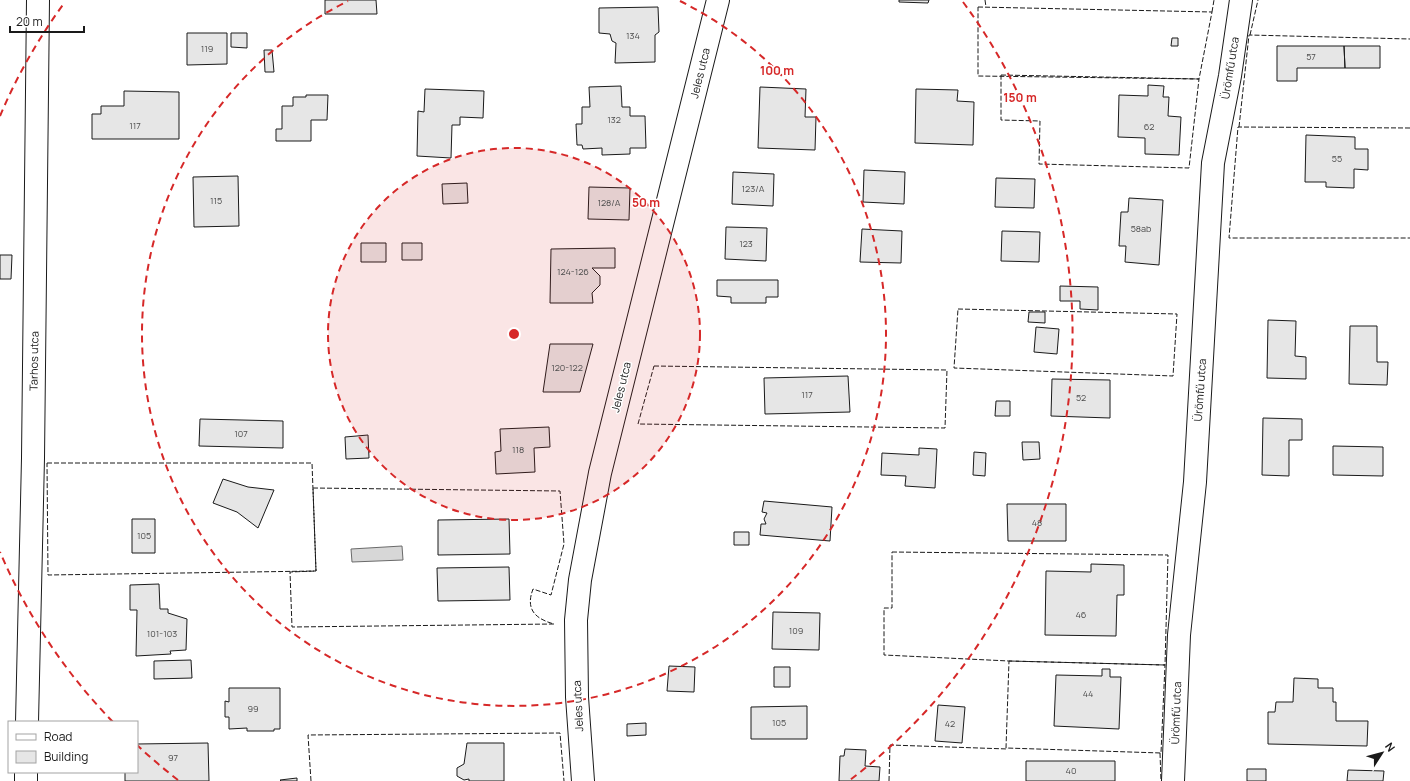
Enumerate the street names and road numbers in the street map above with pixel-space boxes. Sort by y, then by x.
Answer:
street label: Ürömfű utca [1217,36,1242,100]
street label: Jeles utca [686,46,713,100]
street label: Tarhos utca [25,331,42,391]
street label: Ürömfű utca [1190,358,1209,422]
street label: Jeles utca [607,360,634,414]
street label: Jeles utca [569,680,586,732]
street label: Ürömfű utca [1167,681,1184,745]

